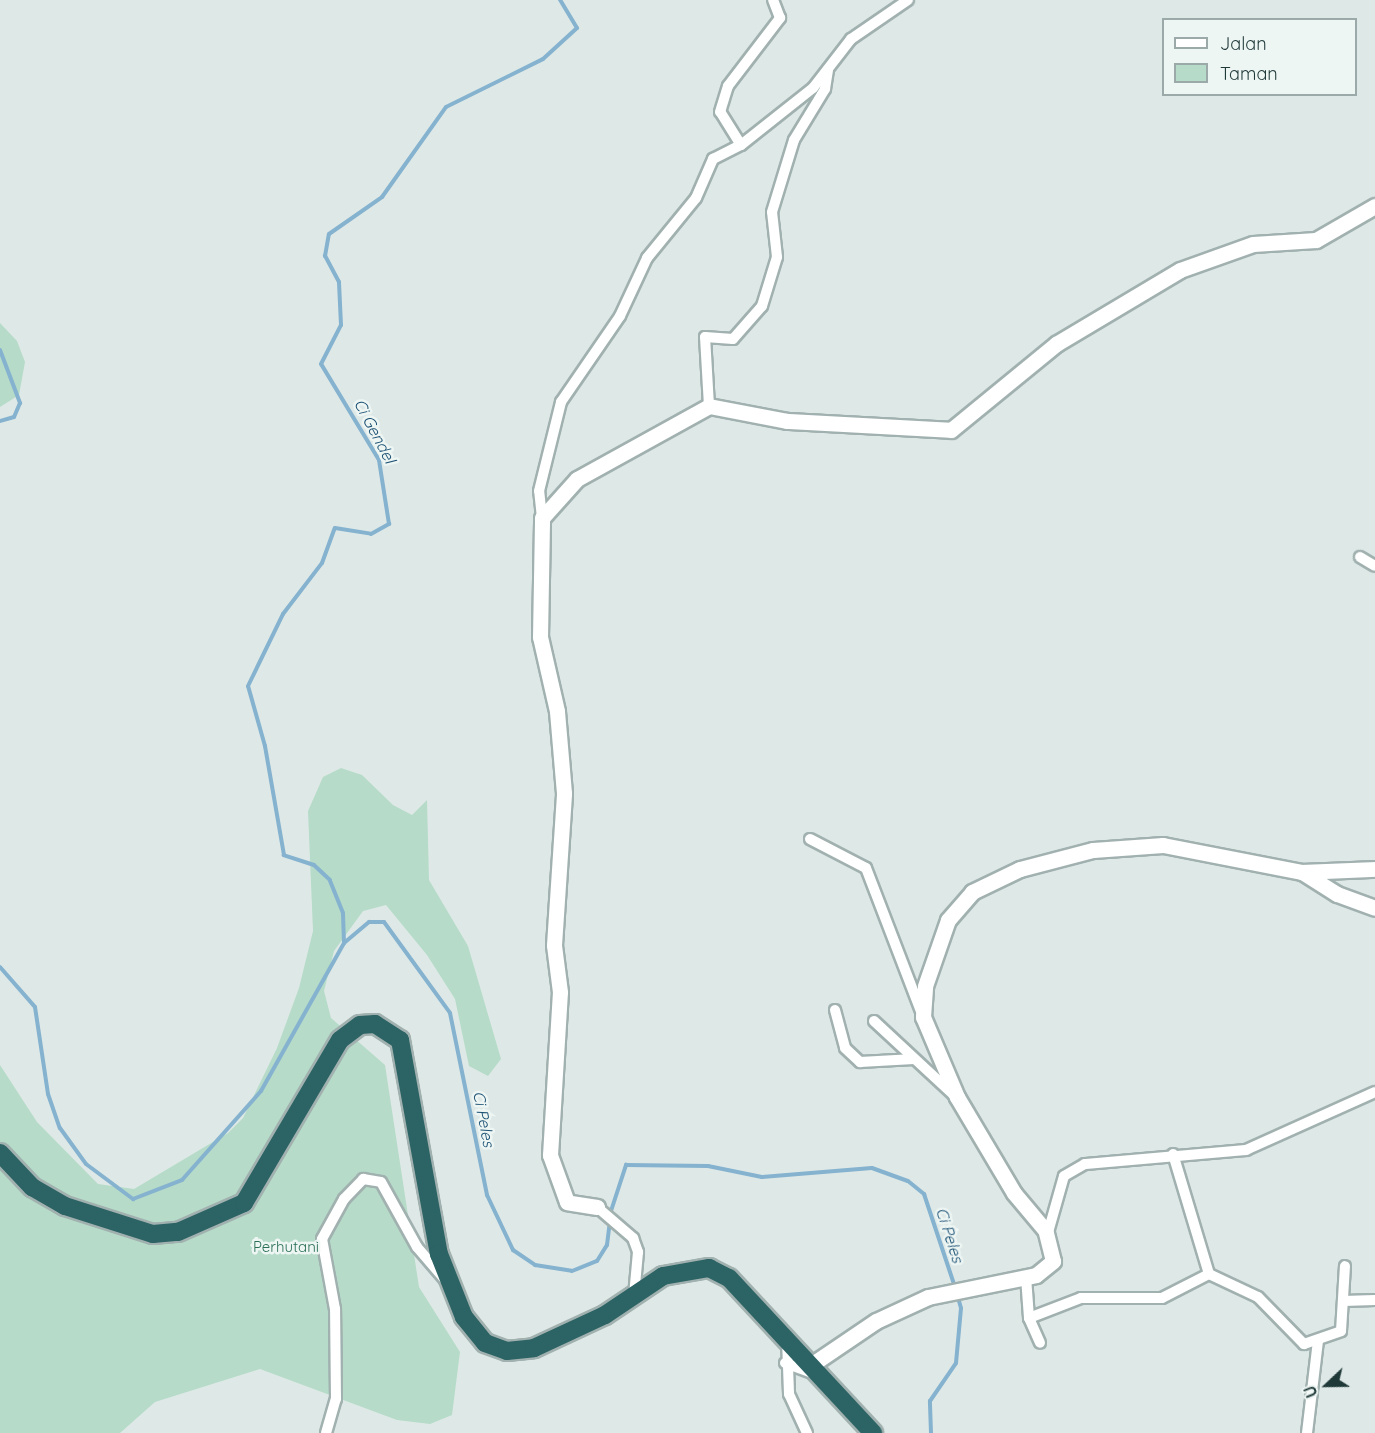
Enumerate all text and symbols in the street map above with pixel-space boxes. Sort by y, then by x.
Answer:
legend [1162,18,1357,96]
text: Jalan [1220,32,1267,55]
text: Taman [1220,62,1278,85]
water label: Ci Gendel [350,396,400,466]
water label: Ci Peles [469,1089,499,1149]
water label: Ci Peles [932,1205,968,1265]
park label: Perhutani [253,1238,319,1256]
north arrow [1297,1355,1357,1415]
text: U [1299,1383,1322,1401]

